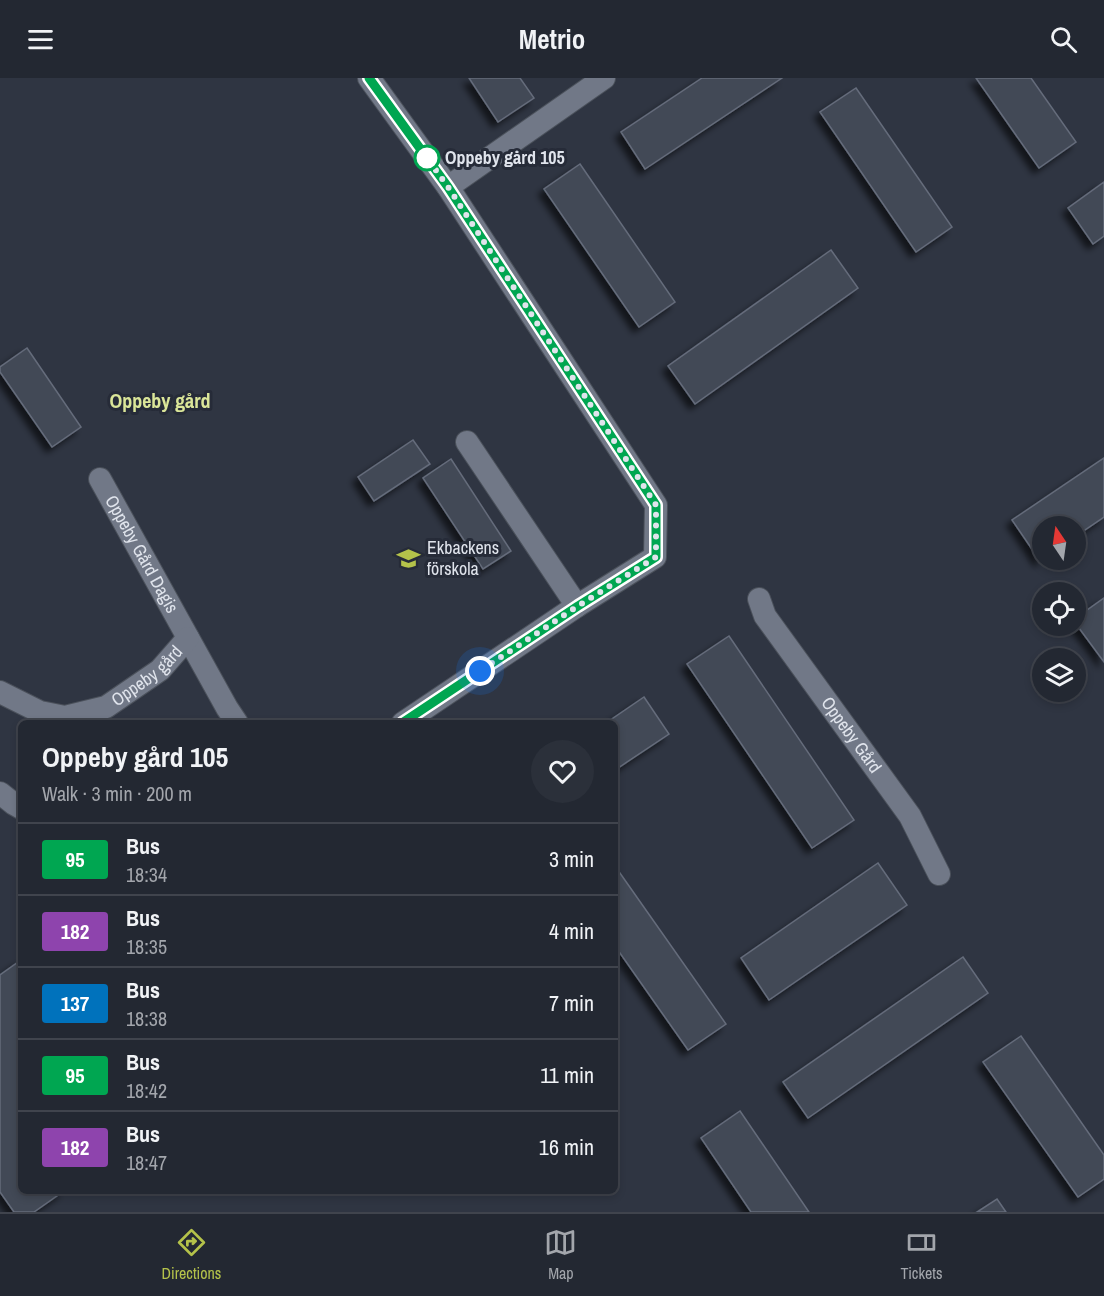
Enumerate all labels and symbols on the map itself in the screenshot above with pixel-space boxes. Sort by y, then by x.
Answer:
marker: Oppeby gård 105 [414,145,440,171]
place label: Oppeby gård 105 [445,145,565,170]
district label: Oppeby gård [109,387,211,414]
street label: Oppeby Gård Dagis [99,490,185,617]
north arrow [1032,516,1086,570]
place label: Ekbackens förskola [427,535,499,581]
school or university icon: Ekbackens förskola [396,545,422,571]
street label: Oppeby gård [106,640,188,712]
your location [465,656,495,686]
street label: Oppeby Gård [816,691,888,778]

